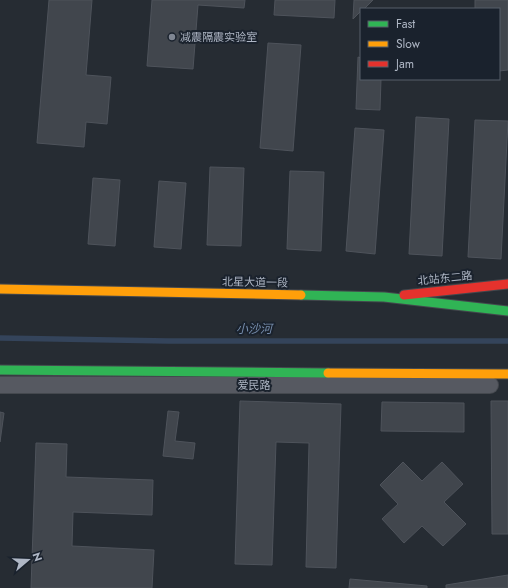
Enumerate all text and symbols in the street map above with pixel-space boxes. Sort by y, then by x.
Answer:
legend [360,8,500,80]
text: Fast [396,15,415,33]
place label: 减震隔震实验室 [180,29,257,45]
marker: 减震隔震实验室 [167,32,177,42]
text: Slow [396,35,421,53]
text: Jam [394,55,414,73]
street label: 北站东二路 [417,267,473,289]
street label: 北星大道一段 [222,273,288,291]
water label: 小沙河 [236,320,274,338]
street label: 爱民路 [238,377,271,393]
north arrow [8,540,48,580]
text: N [28,550,46,563]

